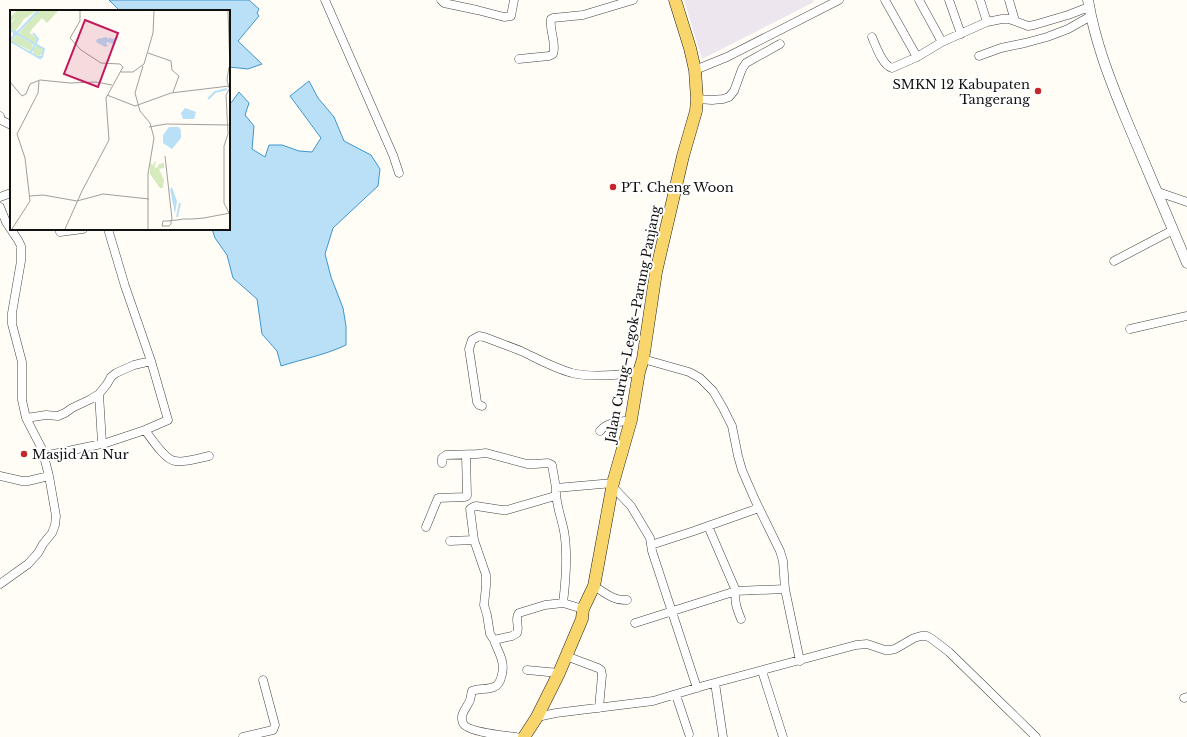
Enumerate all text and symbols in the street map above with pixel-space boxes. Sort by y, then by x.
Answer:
inset map [10,10,230,230]
place label: SMKN 12 Kabupaten Tangerang [892,76,1030,108]
marker: SMKN 12 Kabupaten Tangerang [1033,86,1043,96]
place label: PT. Cheng Woon [621,179,734,196]
marker: PT. Cheng Woon [608,182,618,192]
street label: Jalan Curug–Legok–Parung Panjang [601,204,664,446]
place label: Masjid An Nur [32,446,129,463]
marker: Masjid An Nur [19,449,29,459]

